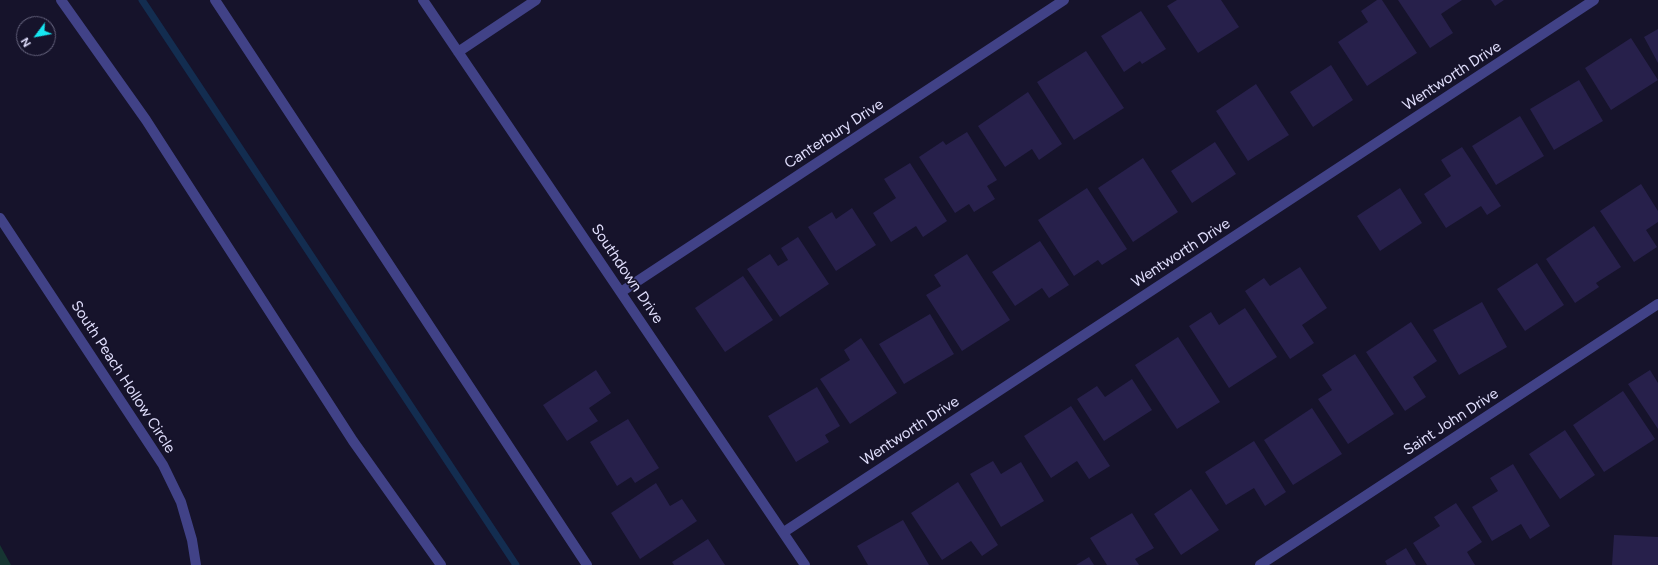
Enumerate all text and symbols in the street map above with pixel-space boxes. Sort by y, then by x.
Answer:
north arrow [16,16,56,56]
text: N [18,35,34,49]
street label: Wentworth Drive [1399,37,1505,115]
street label: Canterbury Drive [781,95,887,173]
street label: Wentworth Drive [1128,214,1234,292]
street label: Southdown Drive [587,221,667,327]
street label: South Peach Hollow Circle [67,297,179,457]
street label: Saint John Drive [1400,385,1502,459]
street label: Wentworth Drive [857,392,963,470]

